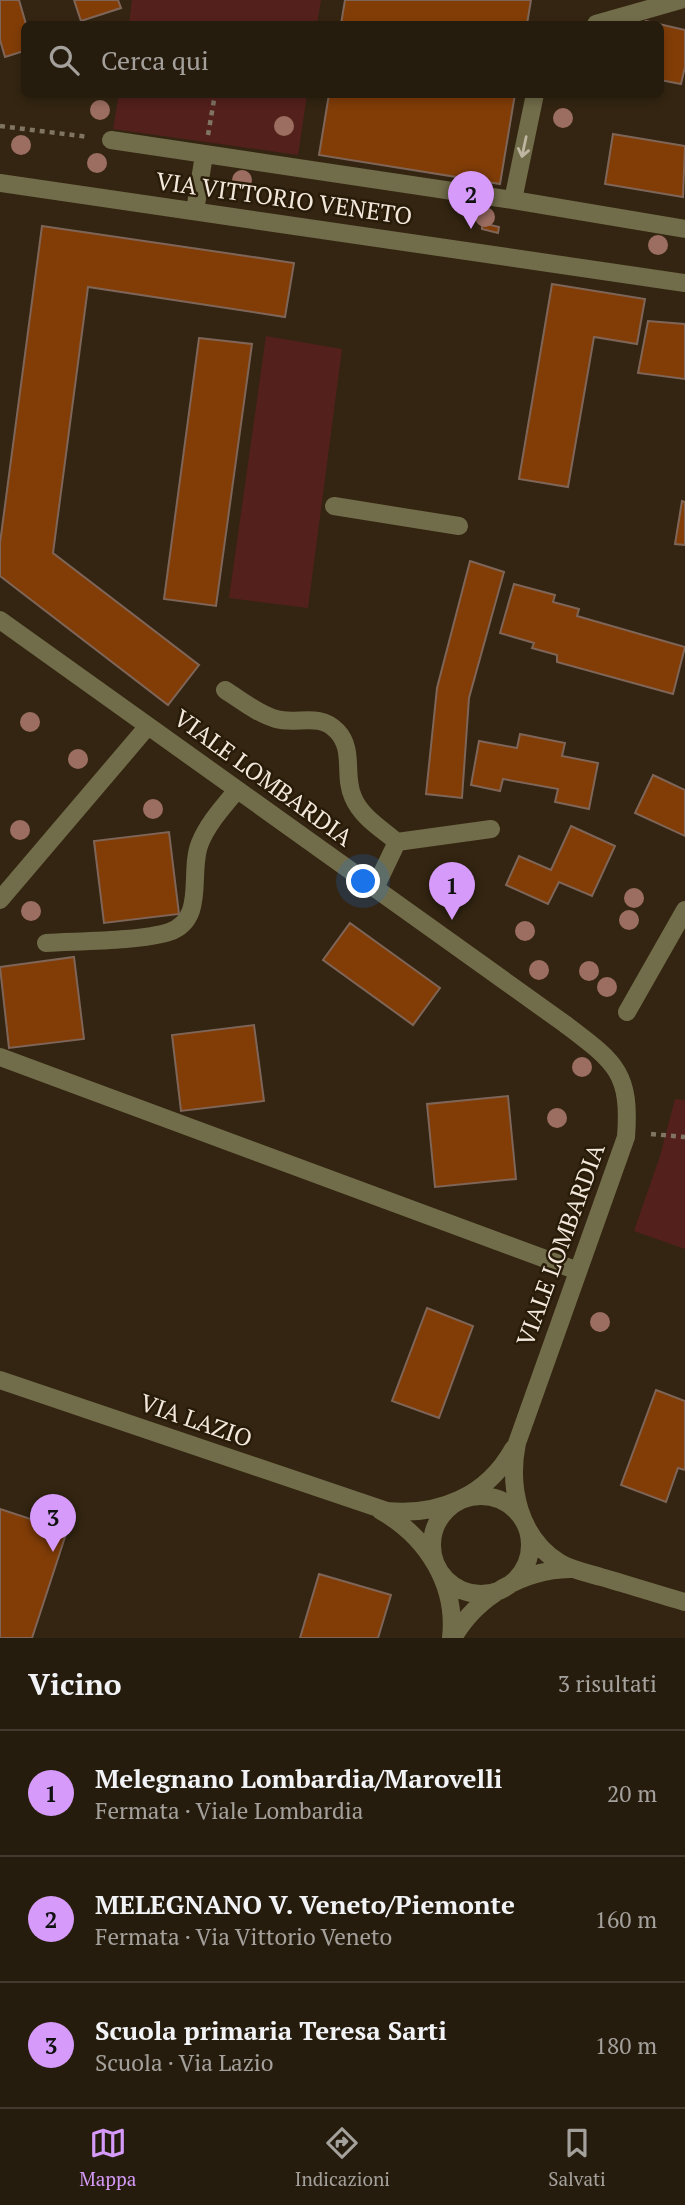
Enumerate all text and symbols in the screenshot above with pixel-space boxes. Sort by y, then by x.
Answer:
search box [21,21,664,98]
icon: search [45,41,83,79]
text: Cerca qui [101,43,209,77]
one-way arrow [516,135,530,158]
street label: VIA VITTORIO VENETO [154,164,414,232]
pin: 2 [448,171,494,229]
street label: VIALE LOMBARDIA [168,701,360,853]
pin: 1 [429,862,475,920]
your location [346,864,380,898]
street label: VIALE LOMBARDIA [508,1138,612,1351]
street label: VIA LAZIO [136,1386,257,1454]
pin: 3 [30,1494,76,1552]
text: Vicino [28,1664,122,1704]
text: 3 risultati [558,1668,657,1699]
text: Melegnano Lombardia/Marovelli [95,1761,502,1795]
text: 1 [45,1778,58,1809]
text: 20 m [607,1778,657,1809]
text: Fermata · Viale Lombardia [95,1795,363,1826]
text: MELEGNANO V. Veneto/Piemonte [95,1887,515,1921]
text: 2 [45,1904,58,1935]
text: 160 m [595,1904,657,1935]
text: Fermata · Via Vittorio Veneto [95,1921,392,1952]
text: Scuola primaria Teresa Sarti [95,2013,447,2047]
text: 3 [45,2030,58,2061]
text: 180 m [595,2030,657,2061]
text: Scuola · Via Lazio [95,2047,274,2078]
tab: Mappa [79,2124,136,2191]
tab: Indicazioni [295,2124,390,2191]
tab: Salvati [548,2124,606,2191]

